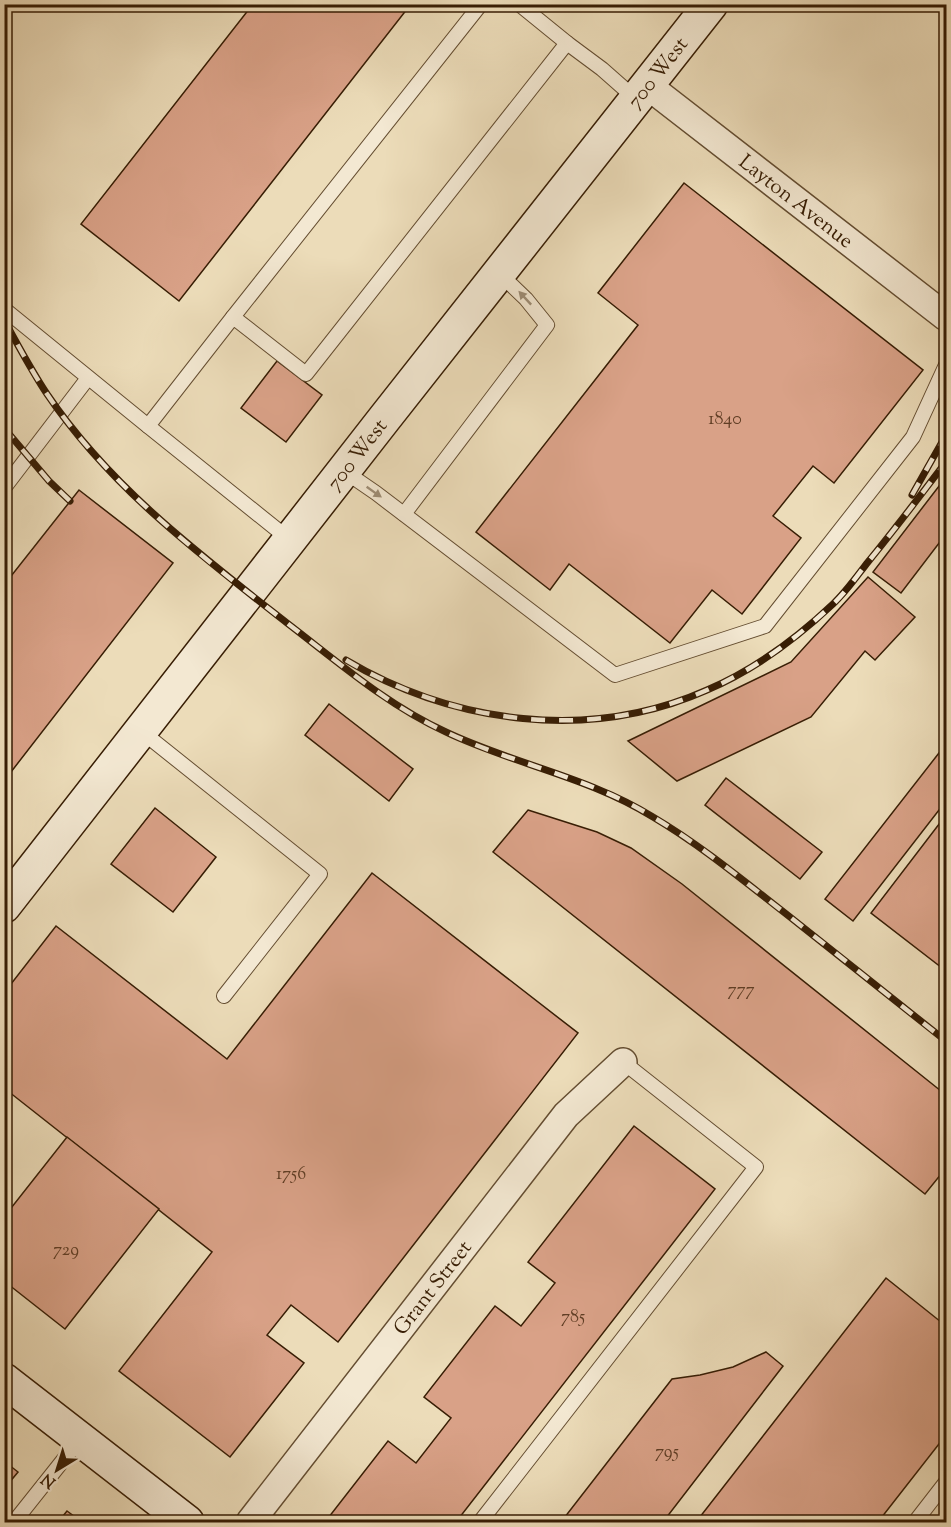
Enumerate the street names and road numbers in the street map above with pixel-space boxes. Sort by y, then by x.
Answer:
street label: 700 West [621,32,696,116]
street label: Layton Avenue [731,148,859,257]
street label: 700 West [321,413,396,498]
street label: Grant Street [387,1235,480,1342]

